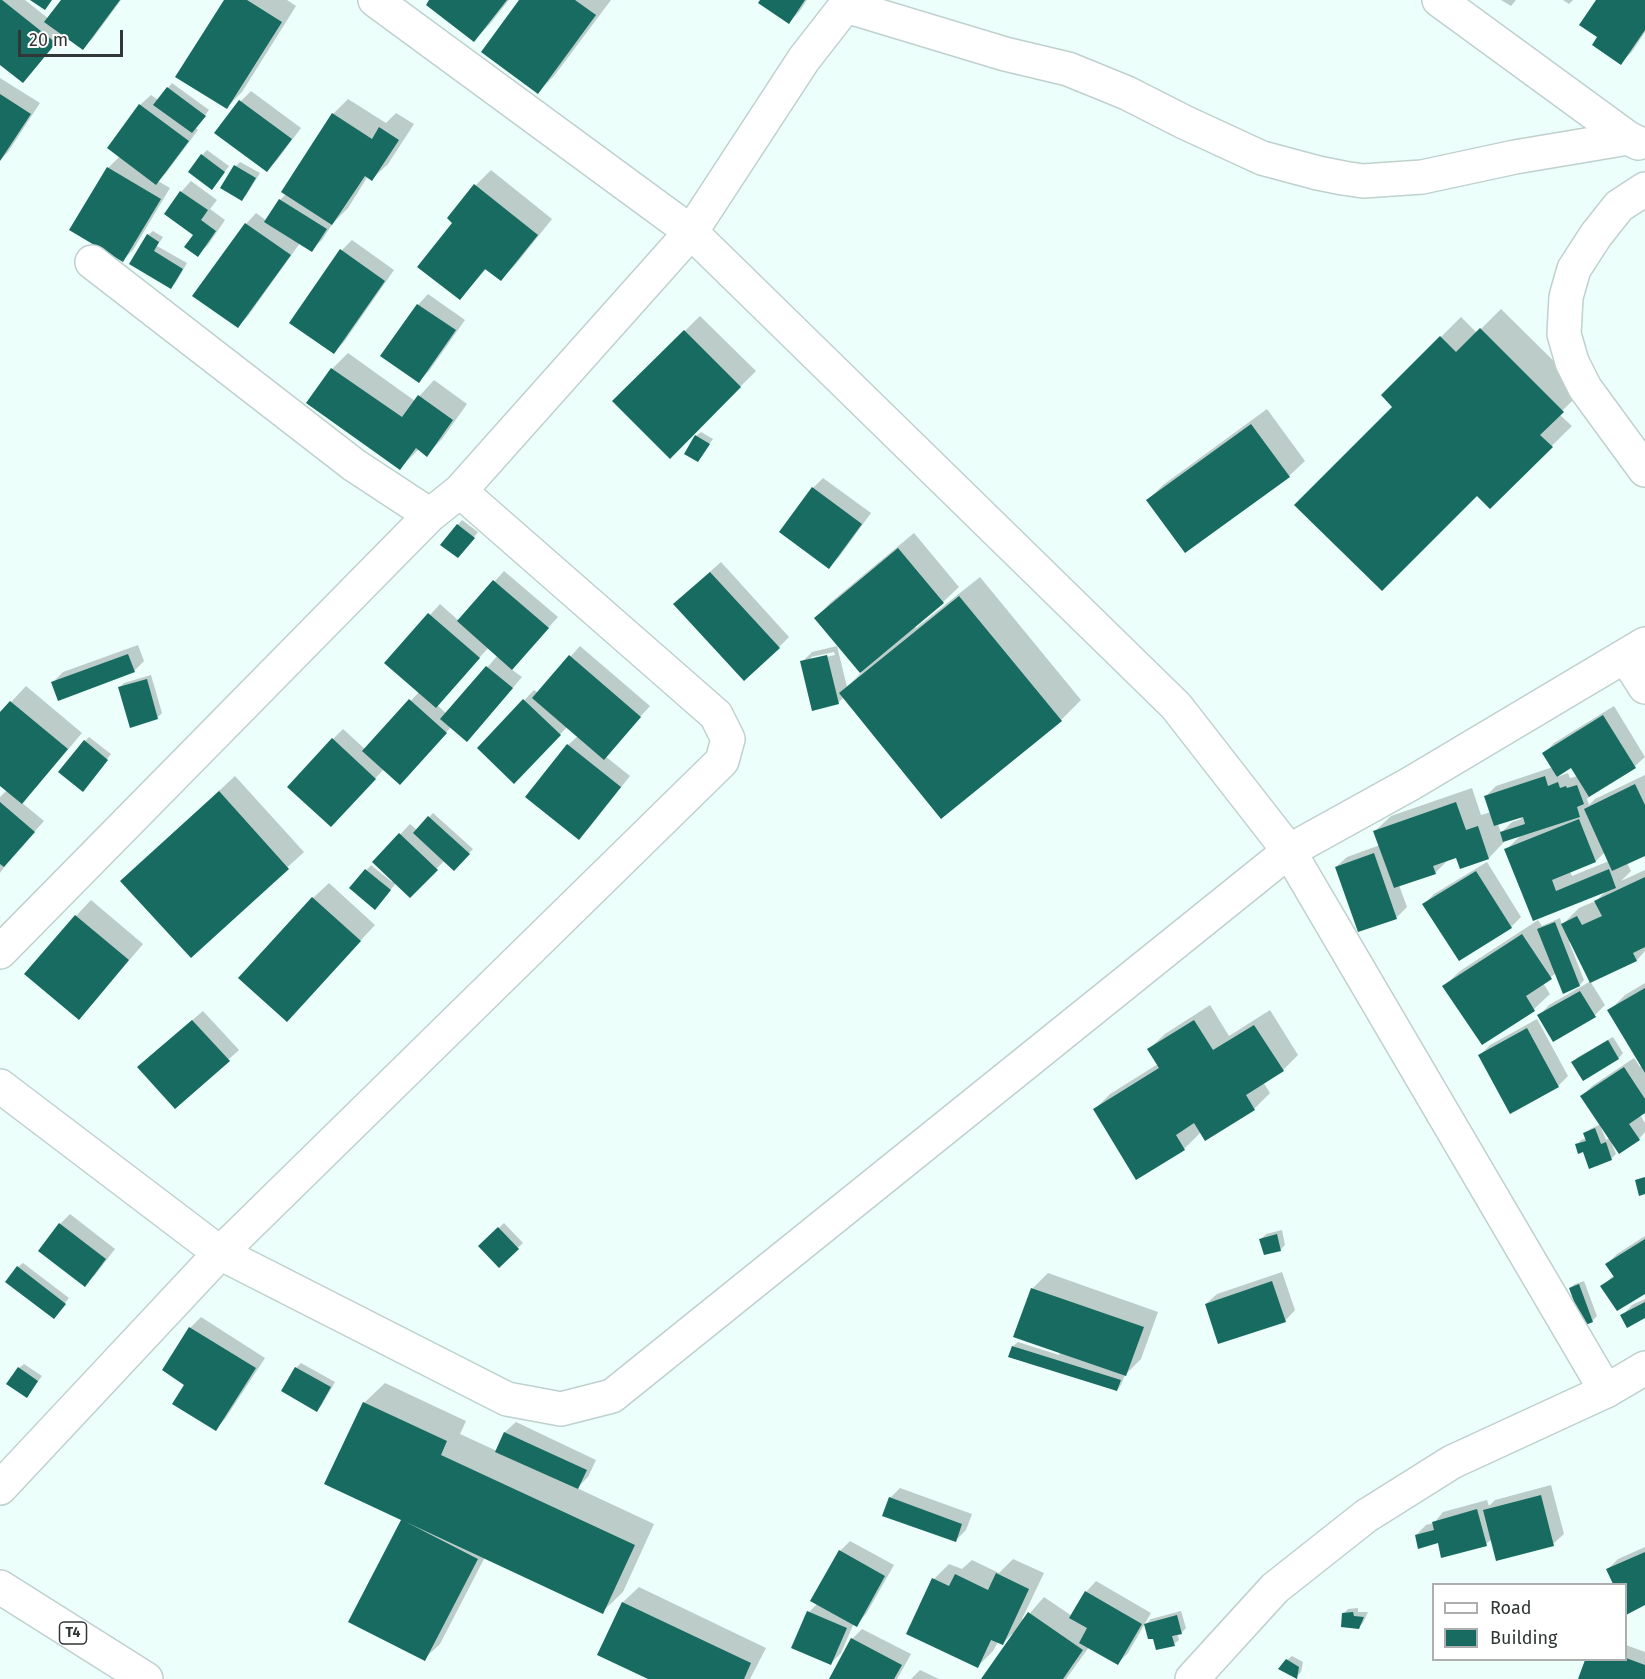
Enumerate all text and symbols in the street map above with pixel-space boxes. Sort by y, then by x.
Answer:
scale bar [21,18,126,56]
text: 20 m [29,29,68,51]
legend [1432,1583,1627,1661]
text: Road [1490,1597,1532,1619]
road number: T4 [60,1622,86,1644]
text: Building [1490,1627,1557,1649]

